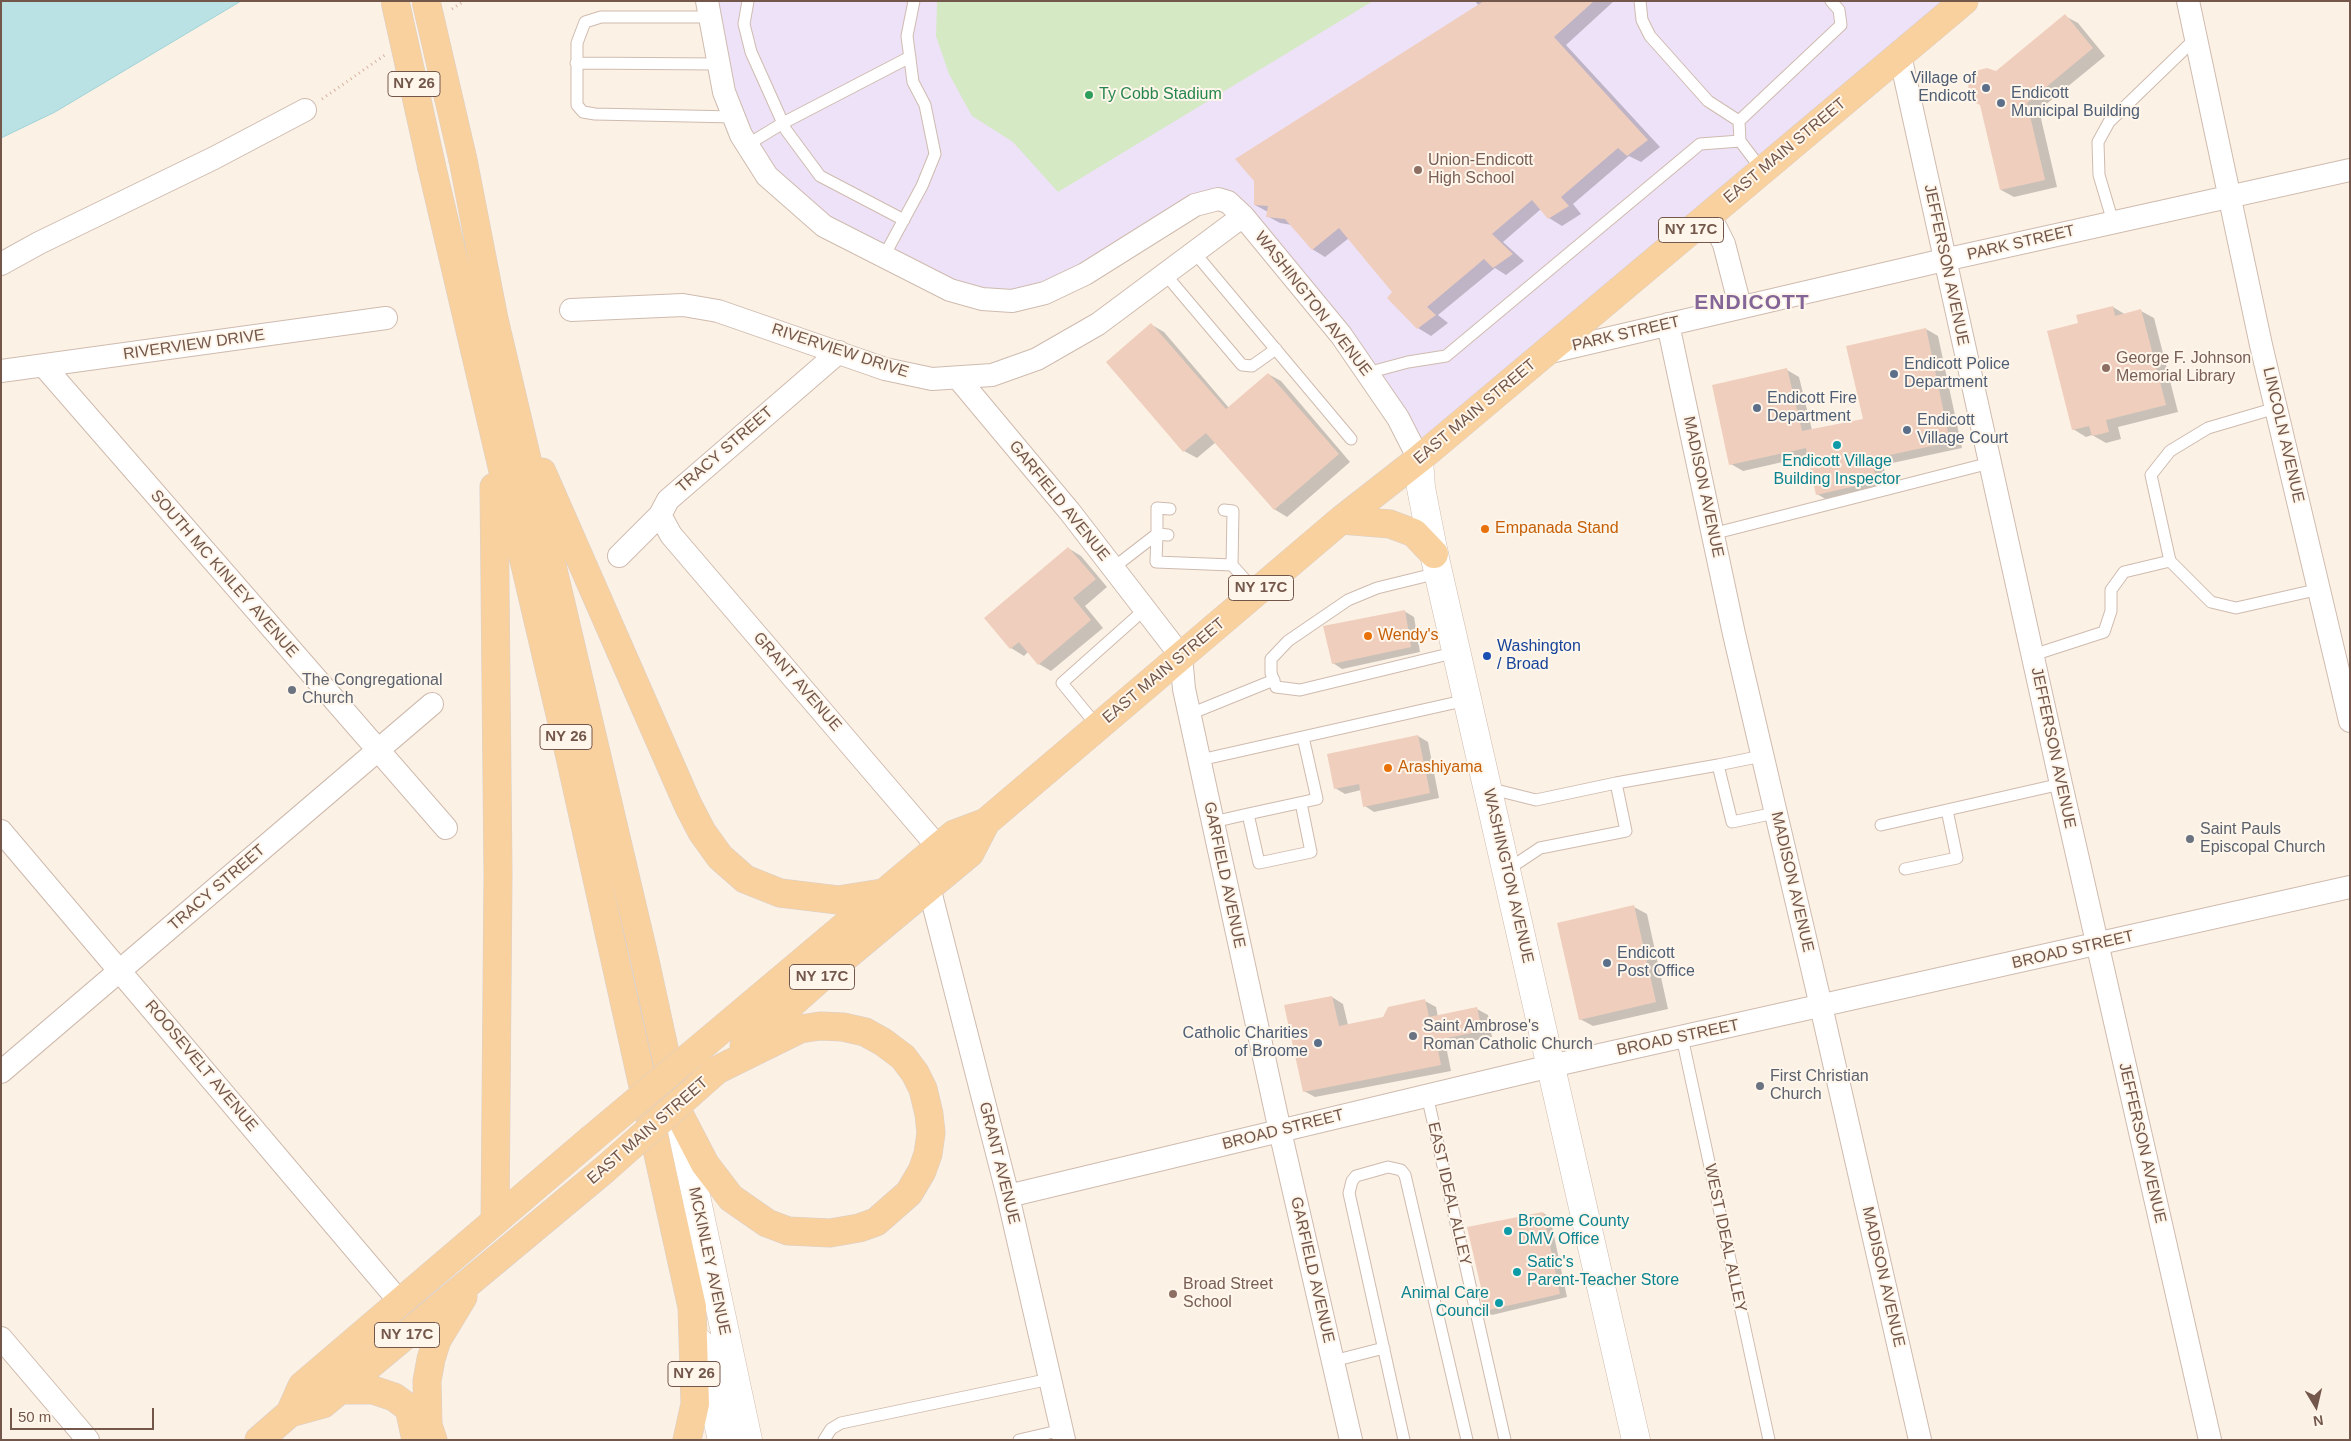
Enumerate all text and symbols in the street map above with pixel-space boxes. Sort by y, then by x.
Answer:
place label: Village of Endicott [1910,69,1976,107]
road number: NY 26 [388,72,440,96]
marker: Village of Endicott [1980,82,1992,94]
place label: Endicott Municipal Building [2011,84,2140,122]
place label: Ty Cobb Stadium [1099,85,1222,105]
marker: Ty Cobb Stadium [1083,89,1095,101]
street label: EAST MAIN STREET [1720,94,1850,208]
marker: Endicott Municipal Building [1995,97,2007,109]
place label: Union-Endicott High School [1428,151,1533,189]
marker: Union-Endicott High School [1412,164,1424,176]
street label: JEFFERSON AVENUE [1920,183,1972,347]
road number: NY 17C [1658,218,1724,242]
street label: PARK STREET [1965,221,2077,265]
street label: WASHINGTON AVENUE [1251,228,1375,380]
district label: ENDICOTT [1693,290,1811,316]
street label: PARK STREET [1570,312,1682,356]
street label: RIVERVIEW DRIVE [769,320,911,382]
street label: RIVERVIEW DRIVE [122,326,266,364]
place label: George F. Johnson Memorial Library [2116,349,2251,387]
street label: EAST MAIN STREET [1410,355,1540,469]
place label: Endicott Police Department [1904,355,2010,393]
marker: George F. Johnson Memorial Library [2100,362,2112,374]
street label: LINCOLN AVENUE [2258,365,2308,505]
marker: Endicott Police Department [1888,368,1900,380]
place label: Endicott Fire Department [1767,389,1857,427]
marker: Endicott Fire Department [1751,402,1763,414]
street label: TRACY STREET [673,403,777,497]
place label: Endicott Village Court [1917,411,2008,449]
street label: MADISON AVENUE [1679,415,1727,559]
marker: Endicott Village Court [1901,424,1913,436]
street label: GARFIELD AVENUE [1005,437,1113,565]
marker: Endicott Village Building Inspector [1831,439,1843,451]
place label: Endicott Village Building Inspector [1773,452,1901,490]
street label: SOUTH MC KINLEY AVENUE [146,486,302,662]
place label: Empanada Stand [1495,519,1619,539]
marker: Empanada Stand [1479,523,1491,535]
road number: NY 17C [1228,576,1294,600]
street label: EAST MAIN STREET [1099,614,1229,728]
place label: Wendy's [1378,626,1439,646]
street label: GRANT AVENUE [749,629,845,735]
marker: Wendy's [1362,630,1374,642]
place label: Washington / Broad [1497,637,1581,675]
marker: Washington / Broad [1481,650,1493,662]
street label: JEFFERSON AVENUE [2027,666,2079,830]
place label: The Congregational Church [302,671,443,709]
marker: The Congregational Church [286,684,298,696]
road number: NY 26 [540,724,592,750]
place label: Arashiyama [1398,758,1482,778]
marker: Arashiyama [1382,762,1394,774]
street label: WASHINGTON AVENUE [1479,787,1537,965]
street label: GARFIELD AVENUE [1199,800,1249,950]
street label: MADISON AVENUE [1766,810,1818,954]
place label: Saint Pauls Episcopal Church [2200,820,2325,858]
marker: Saint Pauls Episcopal Church [2184,833,2196,845]
street label: TRACY STREET [165,841,269,935]
street label: BROAD STREET [2010,927,2136,973]
place label: Endicott Post Office [1617,944,1695,982]
marker: Endicott Post Office [1601,957,1613,969]
road number: NY 17C [790,964,854,990]
street label: ROOSEVELT AVENUE [140,996,262,1136]
street label: BROAD STREET [1615,1016,1741,1060]
place label: Saint Ambrose's Roman Catholic Church [1423,1017,1593,1055]
place label: Catholic Charities of Broome [1183,1024,1308,1062]
marker: Saint Ambrose's Roman Catholic Church [1407,1030,1419,1042]
marker: Catholic Charities of Broome [1312,1037,1324,1049]
street label: JEFFERSON AVENUE [2114,1061,2170,1225]
place label: First Christian Church [1770,1067,1869,1105]
street label: EAST MAIN STREET [584,1073,712,1189]
marker: First Christian Church [1754,1080,1766,1092]
street label: GRANT AVENUE [975,1100,1023,1226]
street label: BROAD STREET [1220,1106,1346,1154]
street label: EAST IDEAL ALLEY [1423,1120,1475,1268]
street label: WEST IDEAL ALLEY [1700,1162,1750,1314]
street label: MCKINLEY AVENUE [684,1185,734,1337]
street label: GARFIELD AVENUE [1286,1195,1338,1345]
street label: MADISON AVENUE [1857,1205,1909,1349]
place label: Broome County DMV Office [1518,1212,1629,1250]
marker: Broome County DMV Office [1502,1225,1514,1237]
place label: Satic's Parent-Teacher Store [1527,1253,1679,1291]
marker: Satic's Parent-Teacher Store [1511,1266,1523,1278]
place label: Broad Street School [1183,1275,1273,1313]
place label: Animal Care Council [1401,1284,1489,1322]
marker: Broad Street School [1167,1288,1179,1300]
marker: Animal Care Council [1493,1297,1505,1309]
road number: NY 17C [374,1322,440,1348]
road number: NY 26 [668,1362,720,1386]
north arrow [2291,1381,2341,1431]
scale bar [12,1398,156,1430]
text: 50 m [18,1408,51,1425]
text: N [2312,1412,2325,1430]

